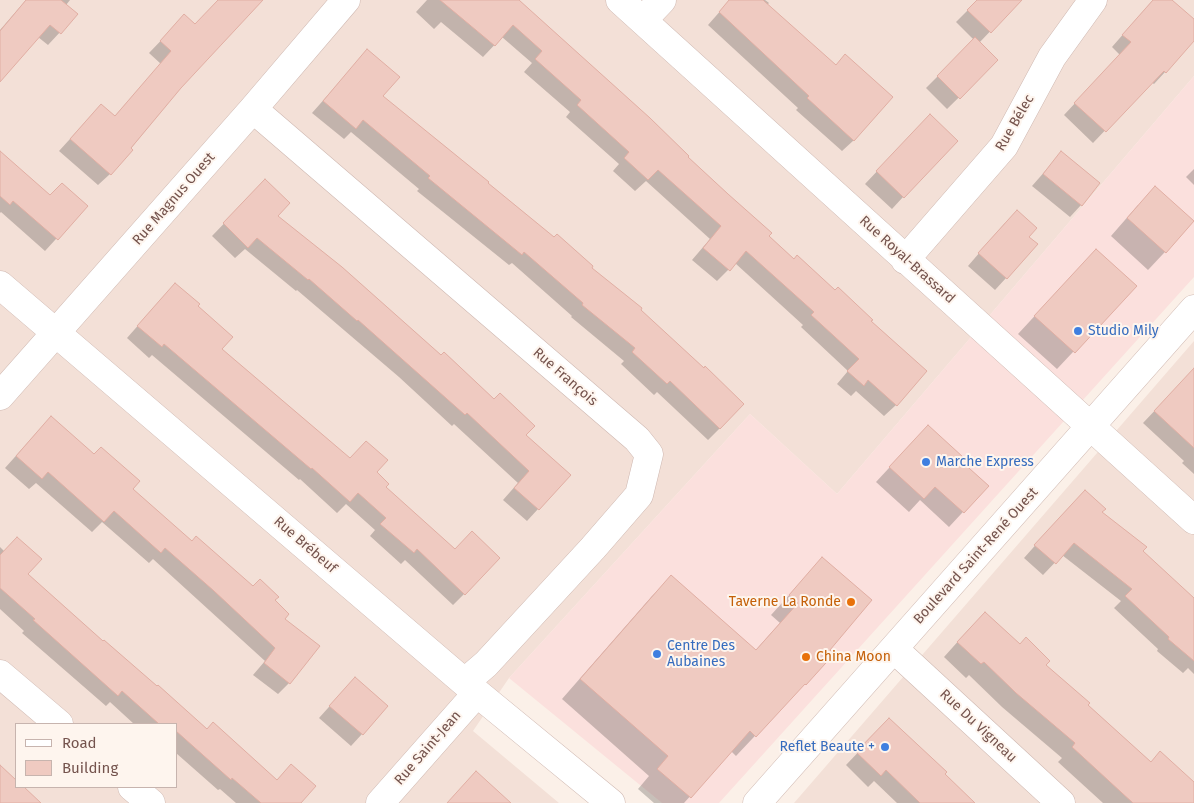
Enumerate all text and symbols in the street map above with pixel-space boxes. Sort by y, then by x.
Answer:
street label: Rue Bélec [992,92,1038,154]
street label: Rue Magnus Ouest [129,149,219,249]
street label: Rue Royal-Brassard [856,213,958,307]
place label: Studio Mily [1088,323,1159,339]
marker: Studio Mily [1072,325,1084,337]
street label: Rue François [529,344,601,410]
place label: Marche Express [936,454,1034,470]
marker: Marche Express [920,456,932,468]
street label: Boulevard Saint-René Ouest [910,484,1042,628]
street label: Rue Brébeuf [270,513,340,577]
place label: Taverne La Ronde [729,594,841,610]
marker: Taverne La Ronde [845,596,857,608]
place label: Centre Des Aubaines [667,638,735,670]
marker: Centre Des Aubaines [651,648,663,660]
place label: China Moon [816,649,891,665]
marker: China Moon [800,651,812,663]
street label: Rue Du Vigneau [936,686,1020,766]
street label: Rue Saint-Jean [391,707,465,789]
legend [15,723,178,788]
text: Road [62,734,97,752]
place label: Reflet Beaute + [780,739,875,755]
marker: Reflet Beaute + [879,741,891,753]
text: Building [62,759,118,777]

